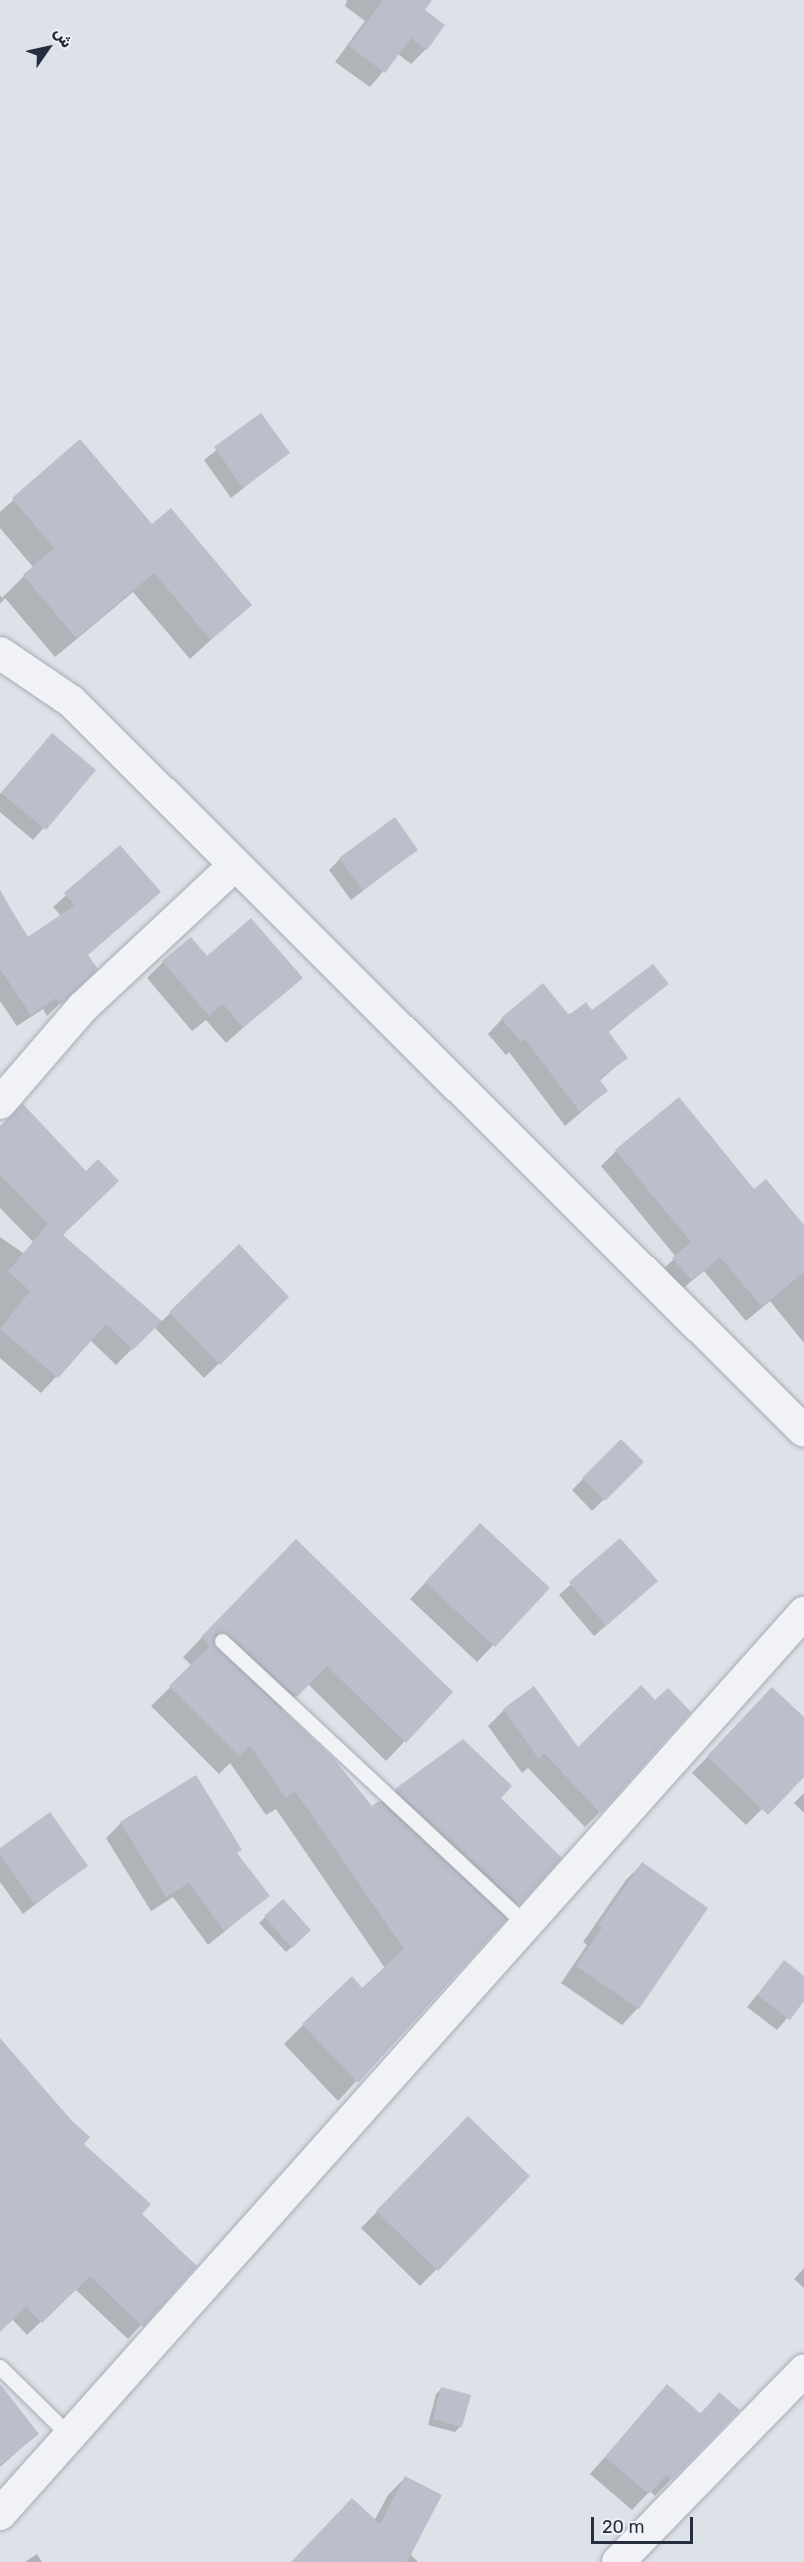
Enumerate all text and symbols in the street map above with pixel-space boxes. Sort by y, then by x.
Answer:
north arrow [18,18,78,78]
text: ش [50,24,77,51]
scale bar [594,2505,696,2543]
text: 20 m [602,2516,644,2538]

